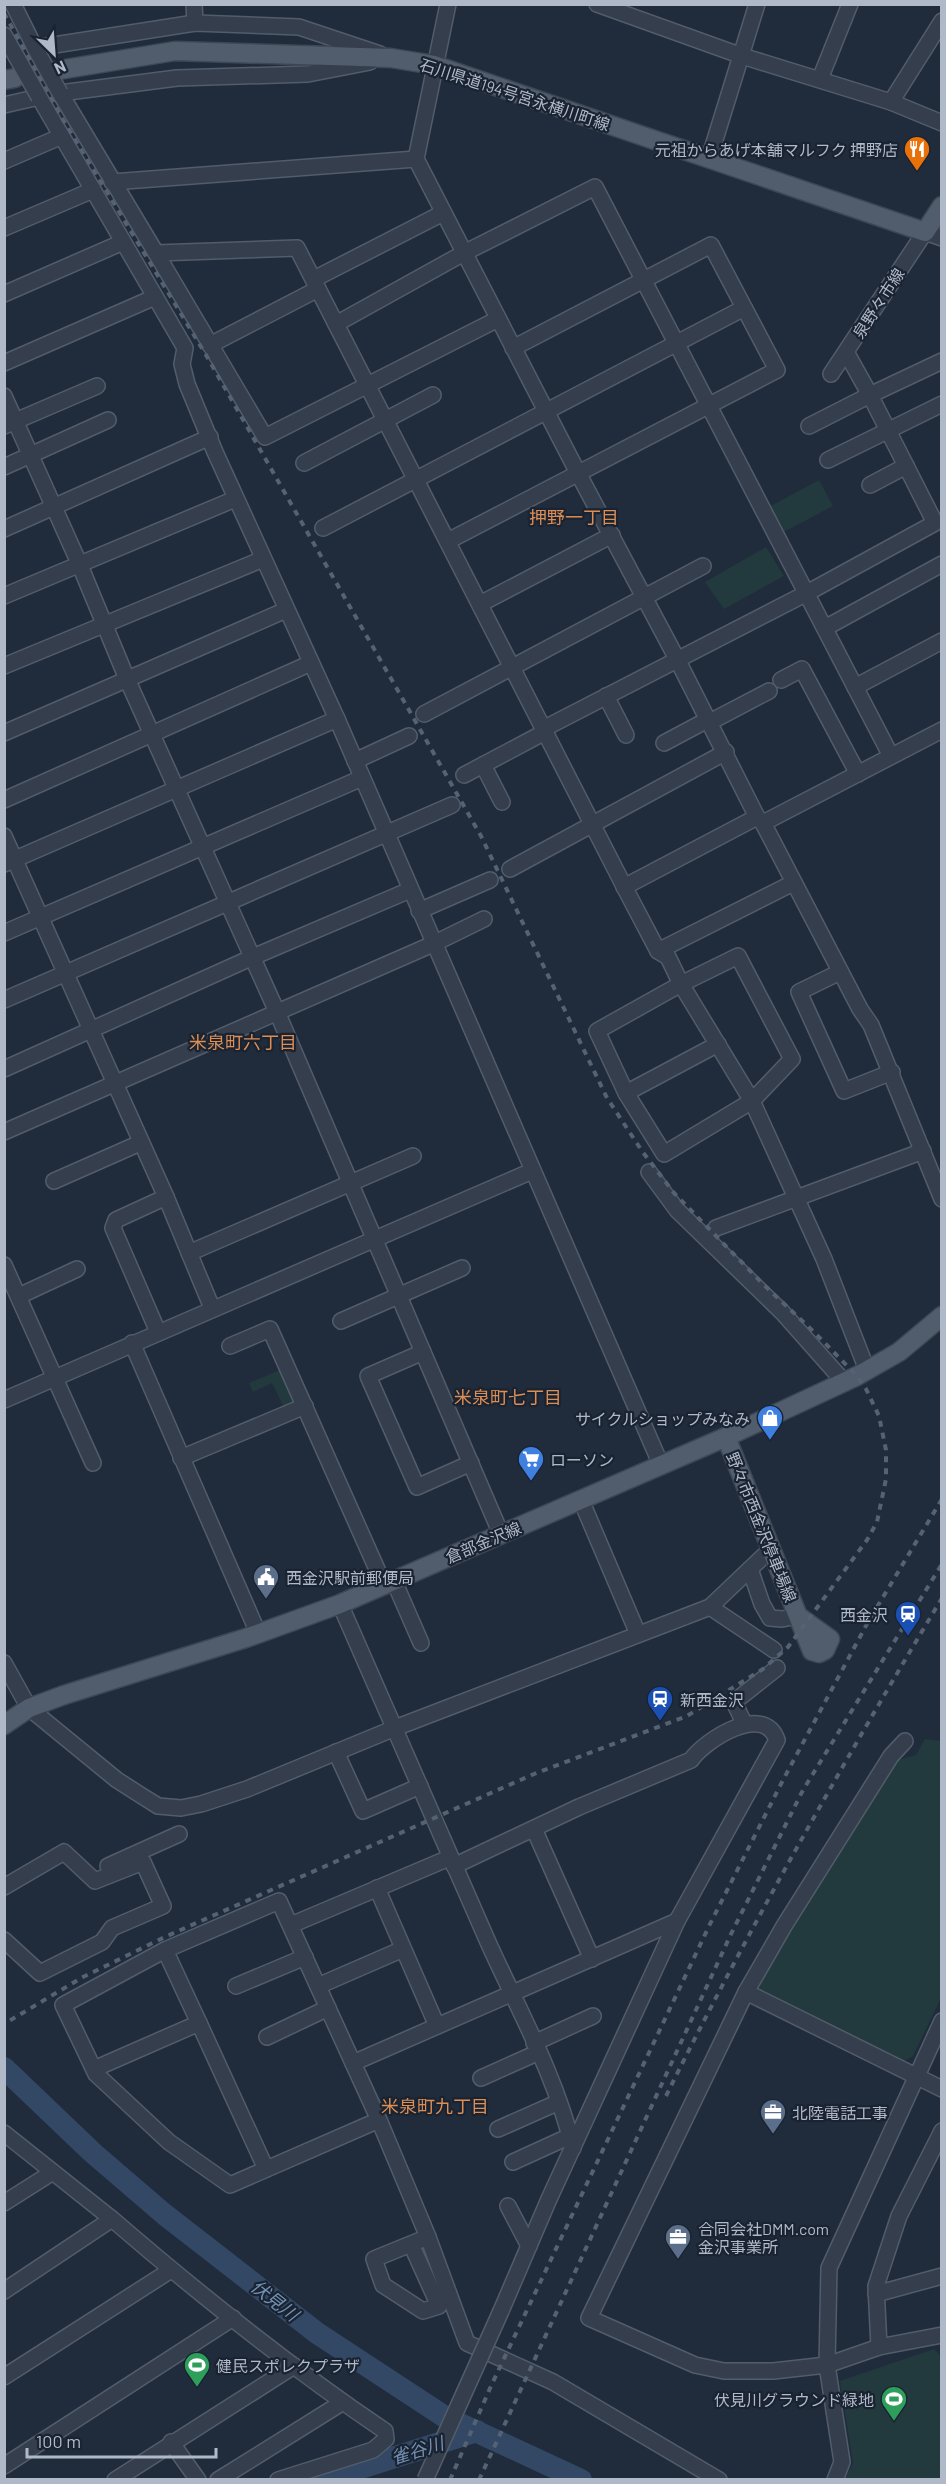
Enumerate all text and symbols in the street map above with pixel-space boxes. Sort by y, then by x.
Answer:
north arrow [24,24,84,84]
street label: 石川県道194号宮永横川町線 [418,54,612,134]
text: N [52,57,69,79]
restaurant icon: 元祖からあげ本舗マルフク 押野店 [902,134,932,172]
place label: 元祖からあげ本舗マルフク 押野店 [655,140,898,159]
street label: 泉野々市線 [848,264,908,342]
district label: 押野一丁目 [529,506,619,528]
district label: 米泉町六丁目 [189,1031,297,1053]
district label: 米泉町七丁目 [454,1386,562,1408]
shop icon: サイクルショップみなみ [755,1403,785,1441]
place label: サイクルショップみなみ [575,1409,750,1428]
supermarket icon: ローソン [516,1444,546,1482]
street label: 野々市西金沢停車場線 [723,1449,801,1605]
place label: ローソン [550,1450,614,1469]
street label: 倉部金沢線 [442,1518,524,1566]
public building icon: 西金沢駅前郵便局 [251,1562,281,1600]
place label: 西金沢駅前郵便局 [286,1568,414,1587]
station icon: 西金沢 [893,1599,923,1637]
place label: 西金沢 [840,1605,888,1624]
station icon: 新西金沢 [645,1684,675,1722]
place label: 新西金沢 [680,1690,744,1709]
district label: 米泉町九丁目 [381,2095,489,2117]
office icon: 北陸電話工事 [758,2097,788,2135]
place label: 北陸電話工事 [792,2103,888,2122]
place label: 合同会社DMM.com 金沢事業所 [698,2219,829,2256]
office icon: 合同会社DMM.com 金沢事業所 [663,2222,693,2260]
water label: 伏見川 [247,2275,305,2327]
sports icon: 健民スポレクプラザ [182,2350,212,2388]
place label: 健民スポレクプラザ [216,2356,360,2375]
sports icon: 伏見川グラウンド緑地 [879,2384,909,2422]
place label: 伏見川グラウンド緑地 [714,2390,874,2409]
scale bar [27,2421,216,2459]
text: 100 m [36,2430,81,2452]
water label: 雀谷川 [388,2431,448,2468]

